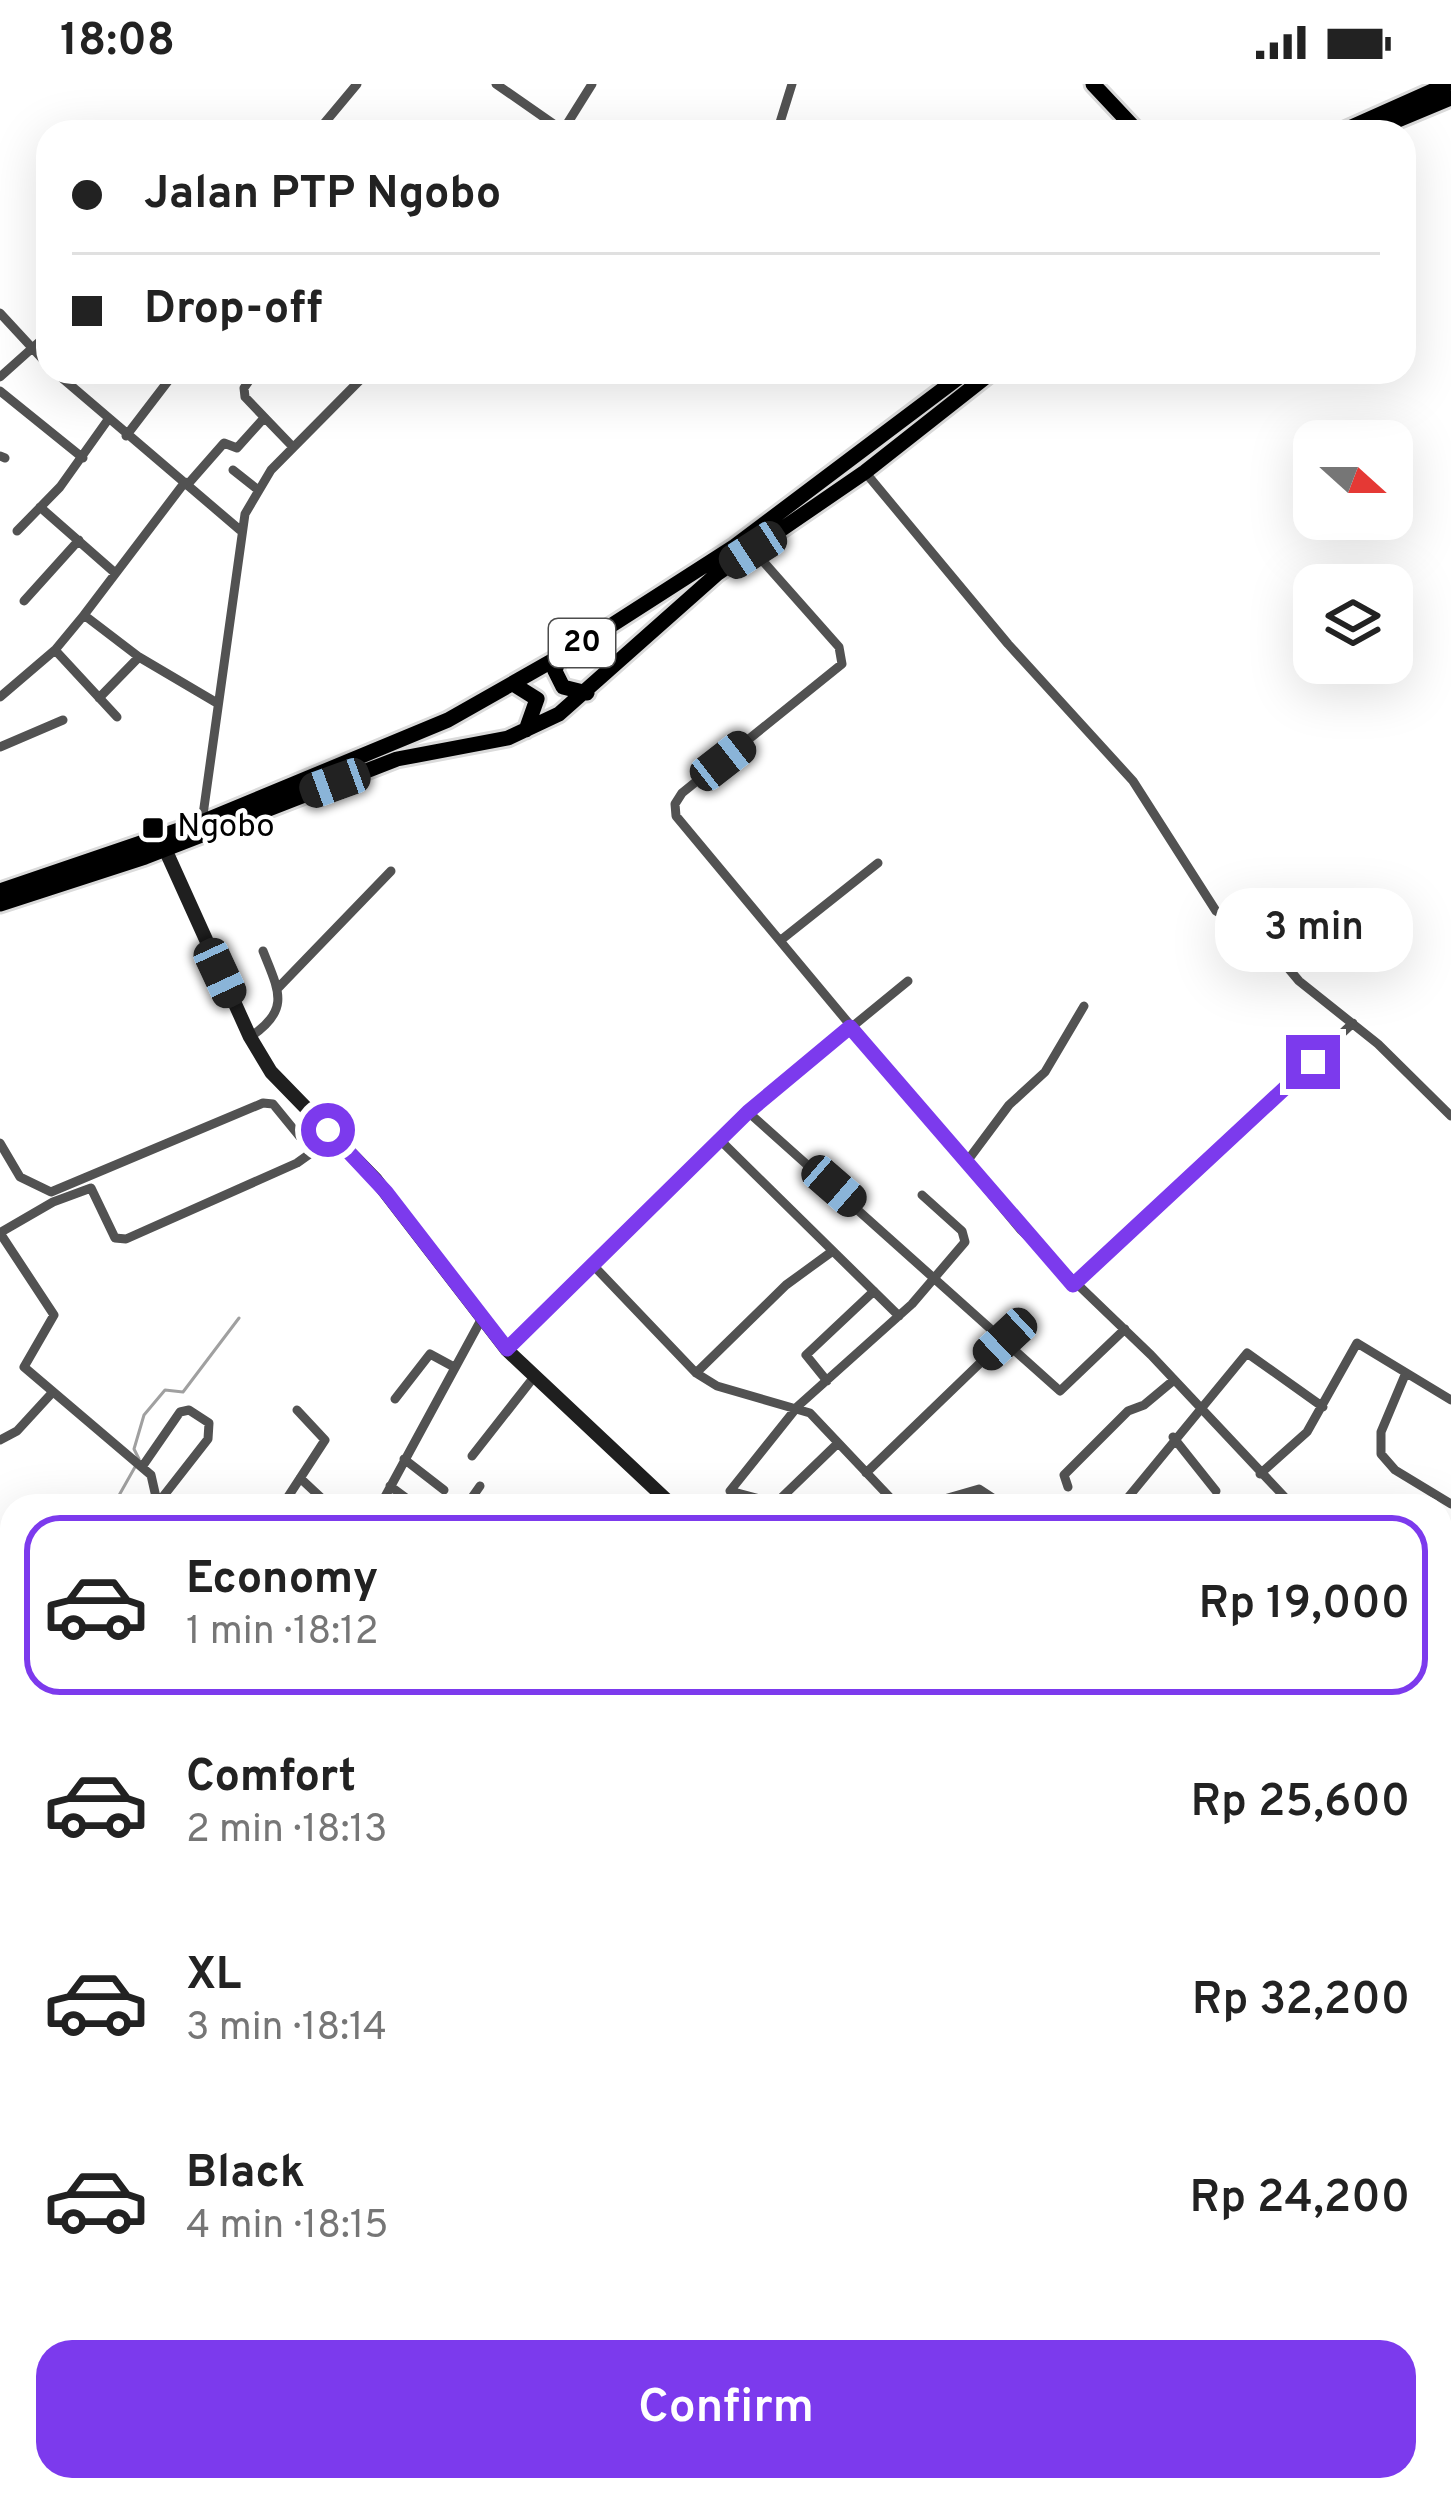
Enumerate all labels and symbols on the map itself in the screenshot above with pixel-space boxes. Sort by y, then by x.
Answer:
north arrow [1293,420,1413,540]
car [713,515,793,585]
road number: 20 [549,619,615,667]
car [684,725,762,797]
car [295,754,375,812]
place label: Ngobo [177,807,275,849]
marker: Ngobo [140,815,166,841]
callout: 3 min [1214,888,1412,972]
car [188,933,252,1013]
route end [1286,1035,1340,1089]
route start [301,1103,355,1157]
car [795,1149,873,1223]
car [966,1301,1044,1377]

